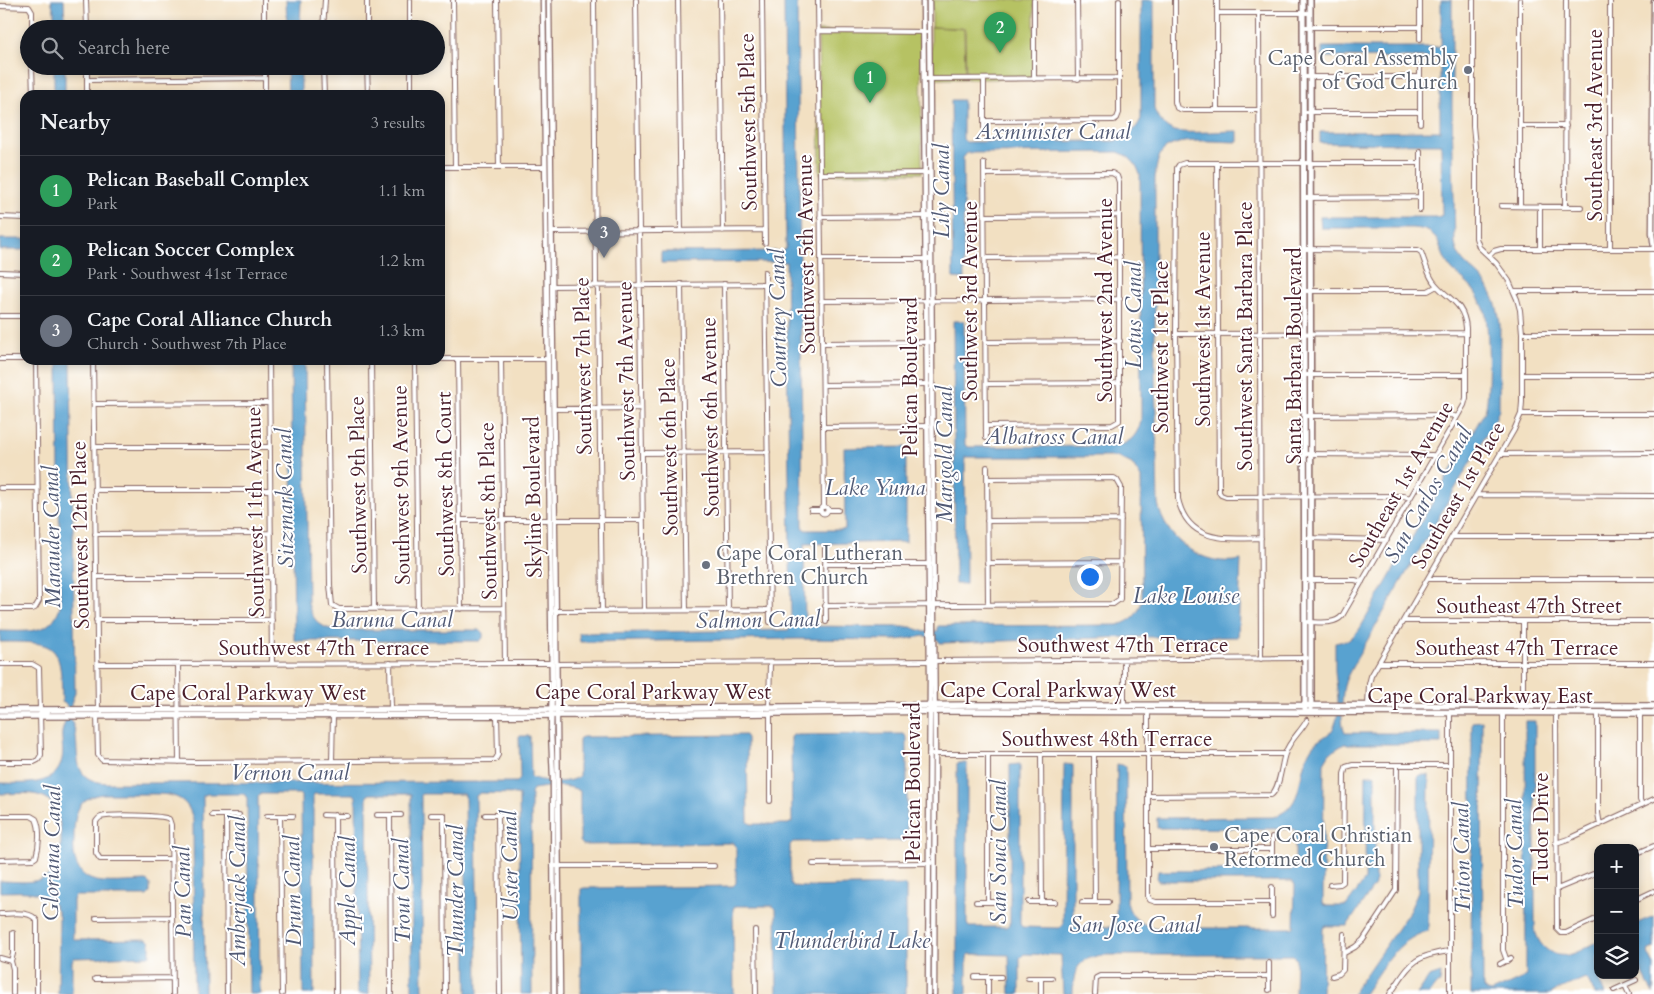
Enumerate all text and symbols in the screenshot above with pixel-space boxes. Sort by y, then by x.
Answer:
pin: 2 [984,12,1016,53]
search box [20,20,445,75]
street label: Southeast 3rd Avenue [1581,29,1610,221]
street label: Southwest 5th Place [732,33,765,211]
icon: search [38,34,66,62]
text: Search here [78,35,170,61]
place label: Cape Coral Assembly of God Church [1267,44,1458,97]
pin: 1 [854,62,886,103]
marker: Cape Coral Assembly of God Church [1462,64,1474,76]
text: Nearby [40,108,111,137]
text: 3 results [371,112,425,134]
water label: Axminister Canal [974,117,1132,147]
water label: Lily Canal [927,143,957,238]
street label: Southwest 5th Avenue [790,154,823,354]
text: Pelican Baseball Complex [87,167,309,193]
text: 1 [52,180,60,202]
text: 1.1 km [378,180,425,202]
text: Park [87,193,118,215]
street label: Southwest 2nd Avenue [1091,198,1120,402]
street label: Southwest 3rd Avenue [956,201,985,401]
street label: Southwest Santa Barbara Place [1231,201,1260,471]
pin: 3 [588,217,620,258]
street label: Southwest 1st Avenue [1189,231,1218,427]
text: Pelican Soccer Complex [87,237,295,263]
water label: Courtney Canal [762,247,794,388]
street label: Santa Barbara Boulevard [1280,247,1309,465]
text: 2 [52,250,60,272]
text: 1.2 km [378,250,425,272]
water label: Lotus Canal [1119,260,1149,369]
street label: Southwest 1st Place [1147,260,1176,434]
text: Park · Southwest 41st Terrace [87,263,288,285]
street label: Southwest 7th Place [567,277,600,455]
street label: Southwest 7th Avenue [610,281,643,481]
street label: Pelican Boulevard [896,297,925,457]
text: Cape Coral Alliance Church [87,307,332,333]
street label: Southwest 6th Avenue [694,317,727,517]
text: 3 [52,320,60,342]
text: 1.3 km [378,320,425,342]
text: Church · Southwest 7th Place [87,333,287,355]
street label: Southwest 6th Place [653,358,686,536]
street label: Southwest 9th Avenue [385,385,418,585]
water label: Marigold Canal [930,385,960,522]
street label: Southwest 8th Court [429,391,462,577]
street label: Southwest 9th Place [342,396,375,574]
street label: Southeast 1st Avenue [1342,396,1461,573]
street label: Southwest 11th Avenue [239,406,272,618]
street label: Skyline Boulevard [518,416,549,578]
street label: Southeast 1st Place [1405,416,1512,574]
water label: San Carlos Canal [1376,419,1480,569]
street label: Southwest 8th Place [472,422,505,600]
water label: Albatross Canal [984,422,1124,452]
water label: Sitzmark Canal [269,427,301,568]
street label: Southwest 12th Place [64,441,97,629]
water label: Marauder Canal [36,465,68,608]
water label: Lake Yuma [825,473,925,503]
place label: Cape Coral Lutheran Brethren Church [716,539,903,592]
marker: Cape Coral Lutheran Brethren Church [700,559,712,571]
your location [1077,564,1103,590]
water label: Lake Louise [1133,581,1240,611]
street label: Southeast 47th Street [1436,592,1622,621]
water label: Salmon Canal [696,604,821,636]
water label: Baruna Canal [331,605,454,635]
street label: Southwest 47th Terrace [1018,631,1228,660]
street label: Southwest 47th Terrace [219,634,429,663]
street label: Southeast 47th Terrace [1415,634,1619,663]
street label: Cape Coral Parkway West [940,676,1176,705]
street label: Cape Coral Parkway West [535,678,771,707]
street label: Cape Coral Parkway West [130,679,366,708]
street label: Cape Coral Parkway East [1367,682,1593,711]
street label: Pelican Boulevard [899,702,928,862]
street label: Southwest 48th Terrace [1002,725,1212,754]
water label: Vernon Canal [231,758,350,788]
street label: Tudor Drive [1527,772,1556,886]
water label: San Souci Canal [984,779,1014,924]
water label: Gloriana Canal [36,784,68,921]
water label: Tudor Canal [1499,798,1531,909]
water label: Triton Canal [1446,801,1478,914]
water label: Ulster Canal [494,809,526,922]
water label: Amberjack Canal [223,815,253,967]
place label: Cape Coral Christian Reformed Church [1224,821,1412,874]
water label: Thunder Canal [441,824,471,957]
water label: Drum Canal [277,834,309,947]
water label: Apple Canal [333,835,363,947]
water label: Trout Canal [386,837,418,944]
marker: Cape Coral Christian Reformed Church [1208,841,1220,853]
map controls [1594,844,1639,979]
button: + [1594,844,1639,889]
water label: Pan Canal [167,845,199,938]
button: − [1594,889,1639,934]
water label: San Jose Canal [1070,910,1201,940]
water label: Thunderbird Lake [774,926,931,956]
button: layers [1594,934,1639,979]

